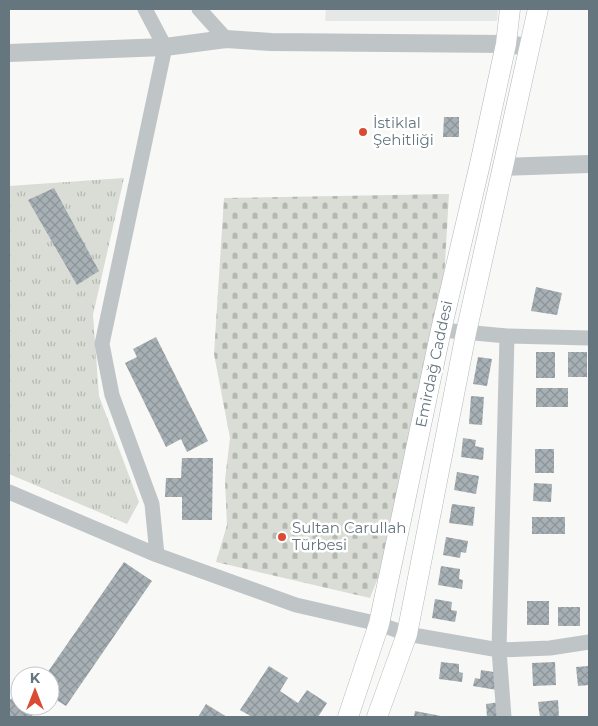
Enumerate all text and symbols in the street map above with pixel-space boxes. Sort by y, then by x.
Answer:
place label: İstiklal Şehitliği [373,113,434,149]
marker: İstiklal Şehitliği [357,126,369,138]
street label: Emirdağ Caddesi [411,299,456,429]
place label: Sultan Carullah Türbesi [292,518,406,554]
marker: Sultan Carullah Türbesi [276,531,288,543]
north arrow [10,666,60,716]
text: K [30,669,41,687]

